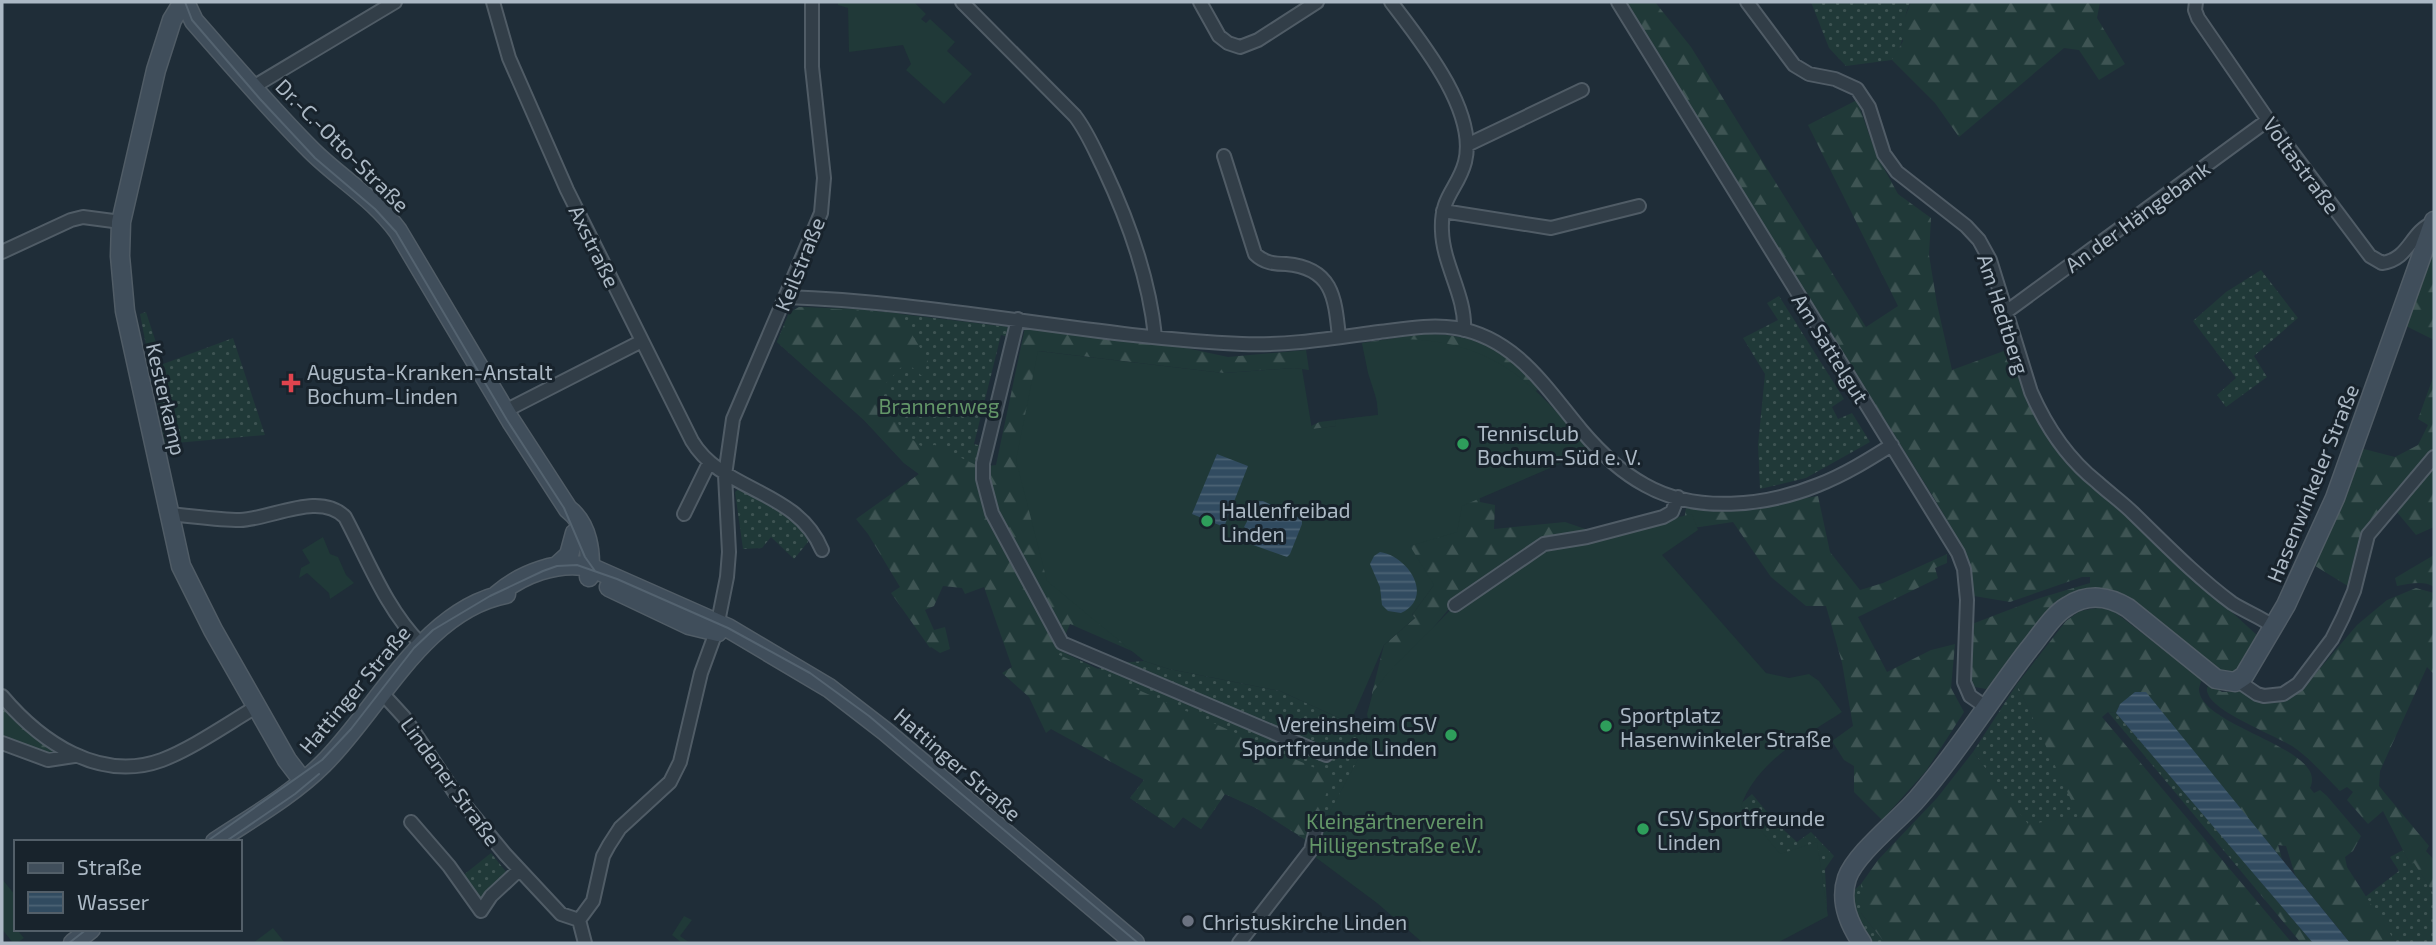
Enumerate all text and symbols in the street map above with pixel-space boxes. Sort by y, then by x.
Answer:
street label: Dr.-C.-Otto-Straße [271,73,415,217]
street label: Voltastraße [2258,112,2346,218]
street label: An der Hängebank [2060,155,2215,277]
street label: Axstraße [564,201,626,291]
street label: Keilstraße [769,213,829,315]
street label: Am Hedtberg [1973,251,2035,377]
street label: Am Sattelgut [1787,289,1875,407]
street label: Kesterkamp [142,340,192,458]
place label: Augusta-Kranken-Anstalt Bochum-Linden [307,359,553,408]
marker: Augusta-Kranken-Anstalt Bochum-Linden [281,373,301,393]
street label: Hasenwinkeler Straße [2261,380,2363,586]
park label: Brannenweg [878,393,1000,418]
place label: Tennisclub Bochum-Süd e. V. [1477,420,1641,469]
marker: Tennisclub Bochum-Süd e. V. [1455,436,1471,452]
place label: Hallenfreibad Linden [1221,497,1351,546]
marker: Hallenfreibad Linden [1199,513,1215,529]
street label: Hattinger Straße [293,620,415,758]
street label: Hattinger Straße [890,702,1026,826]
place label: Sportplatz Hasenwinkeler Straße [1620,702,1831,751]
place label: Vereinsheim CSV Sportfreunde Linden [1241,711,1437,760]
street label: Lindener Straße [396,712,506,850]
marker: Sportplatz Hasenwinkeler Straße [1598,718,1614,734]
marker: Vereinsheim CSV Sportfreunde Linden [1443,727,1459,743]
place label: CSV Sportfreunde Linden [1657,805,1825,854]
park label: Kleingärtnerverein Hilligenstraße e.V. [1306,808,1484,857]
marker: CSV Sportfreunde Linden [1635,821,1651,837]
legend [14,840,242,931]
text: Straße [77,854,142,879]
text: Wasser [77,889,150,914]
place label: Christuskirche Linden [1202,909,1407,934]
marker: Christuskirche Linden [1180,913,1196,929]

